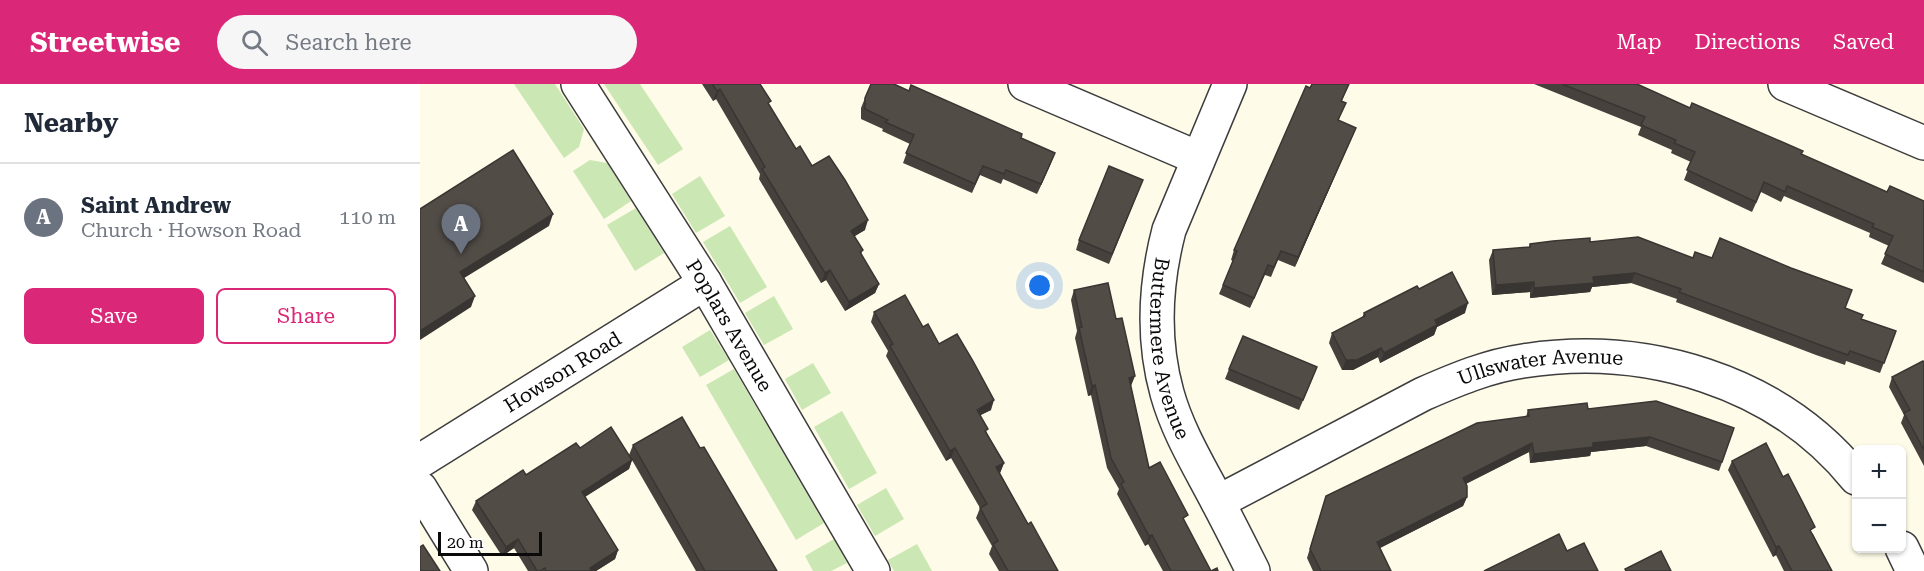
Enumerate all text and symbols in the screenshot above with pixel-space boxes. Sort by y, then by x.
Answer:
search box [217,15,637,69]
text: Streetwise [30,26,181,59]
icon: search [238,26,271,59]
text: Search here [286,30,412,55]
text: Map [1617,30,1661,54]
text: Directions [1694,30,1800,54]
text: Saved [1833,30,1894,54]
text: Nearby [24,108,118,138]
text: Saint Andrew [81,193,231,218]
pin: A [442,204,480,254]
text: A [36,205,51,229]
text: 110 m [339,205,396,229]
text: Church · Howson Road [81,218,301,242]
street label: Poplars Avenue [681,255,778,396]
street label: Buttermere Avenue [1145,256,1195,443]
your location [1025,271,1054,300]
button: Save [24,288,204,344]
button: Share [216,288,396,344]
street label: Howson Road [499,326,626,418]
street label: Ullswater Avenue [1454,344,1624,390]
map controls [1852,445,1906,553]
button: + [1852,445,1906,499]
button: − [1852,499,1906,553]
scale bar [438,529,542,556]
text: 20 m [447,533,484,552]

